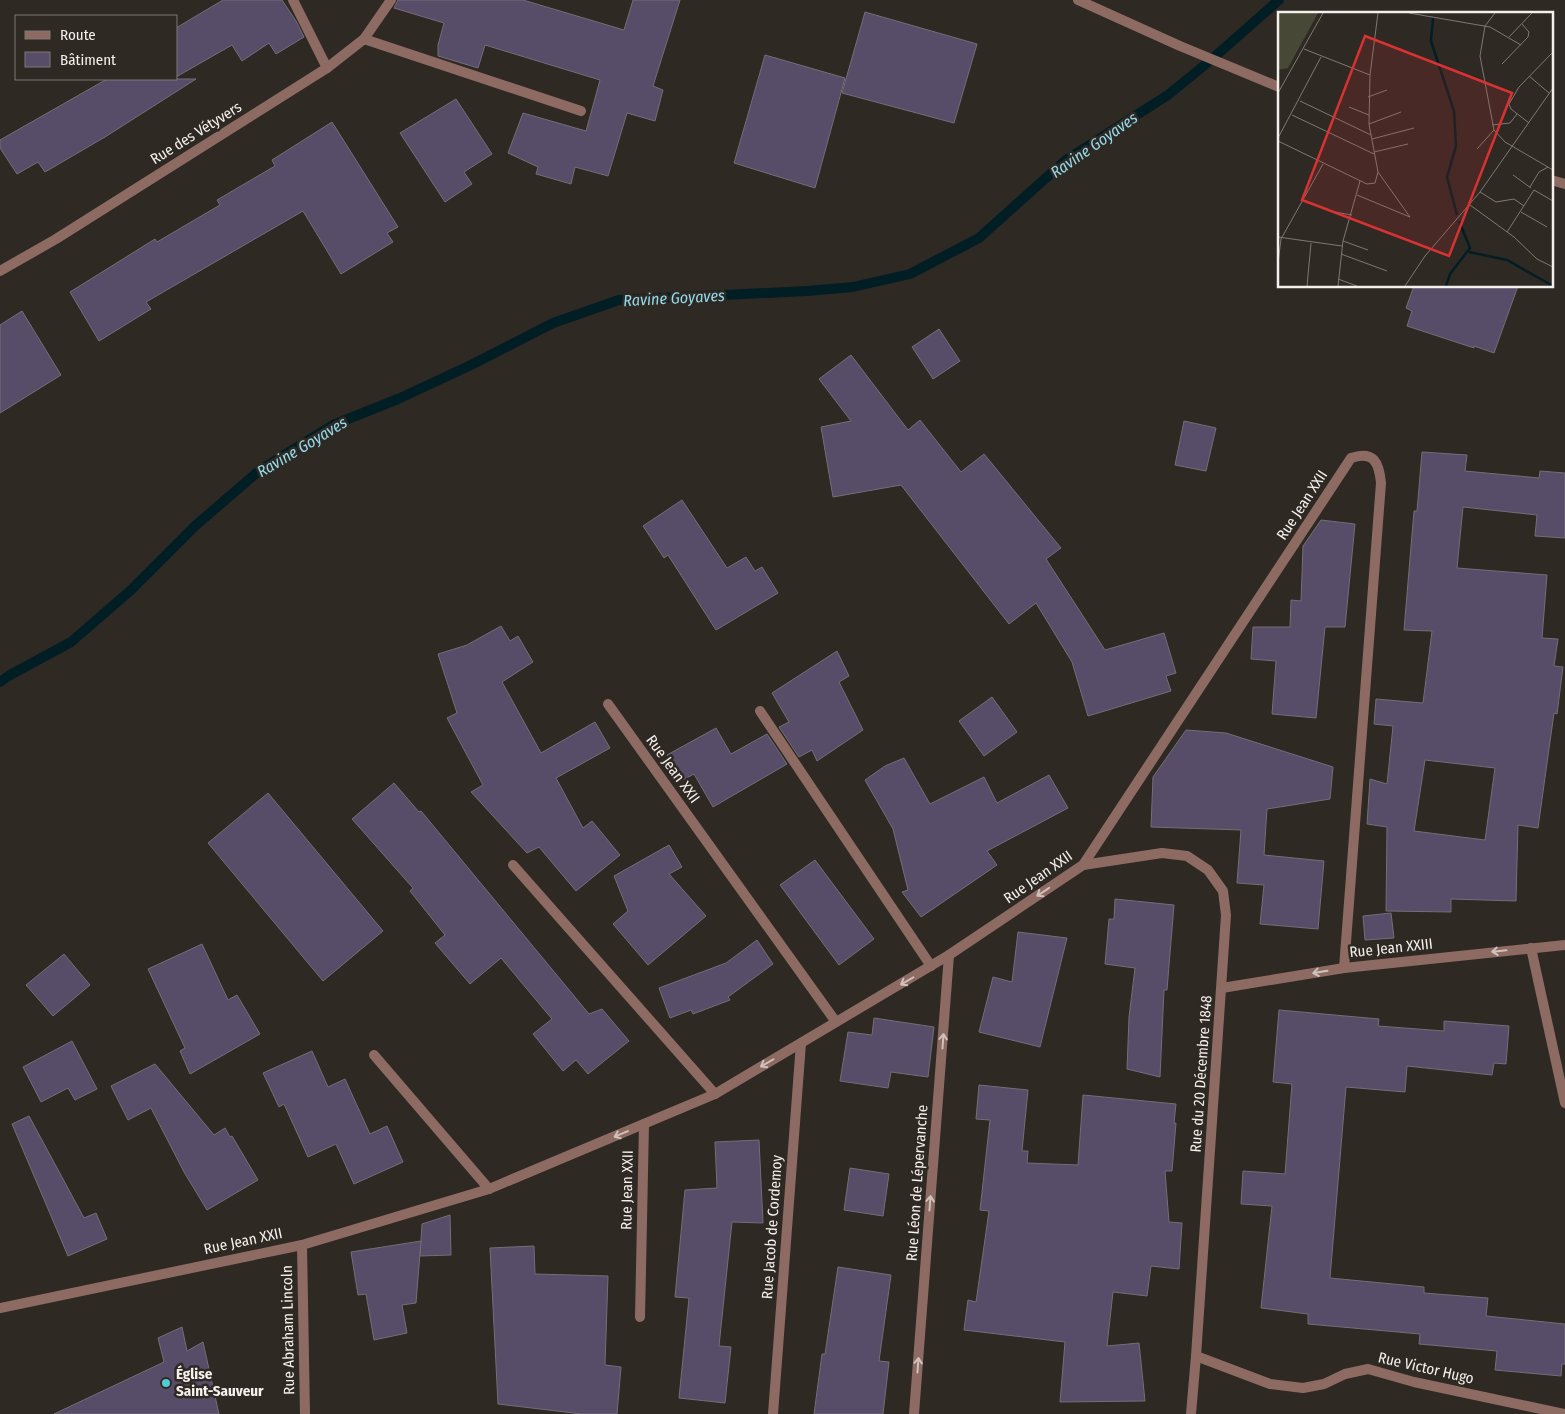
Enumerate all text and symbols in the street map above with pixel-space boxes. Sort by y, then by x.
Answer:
inset map [1278,12,1552,288]
legend [15,15,178,80]
text: Route [60,26,96,44]
text: Bâtiment [60,51,116,69]
street label: Rue des Vétyvers [147,98,245,168]
water label: Ravine Goyaves [1047,108,1141,182]
water label: Ravine Goyaves [623,286,725,310]
water label: Ravine Goyaves [254,413,351,481]
street label: Rue Jean XXII [1273,467,1331,543]
street label: Rue Jean XXII [642,732,704,806]
street label: Rue Jean XXII [1000,847,1076,907]
one-way arrow [1036,887,1050,897]
street label: Rue Jean XXIII [1349,935,1433,961]
one-way arrow [1491,946,1507,956]
one-way arrow [1313,967,1329,977]
one-way arrow [900,976,914,986]
street label: Rue du 20 Décembre 1848 [1187,995,1215,1153]
one-way arrow [938,1034,947,1050]
one-way arrow [760,1059,774,1069]
street label: Rue Léon de Lépervanche [903,1104,931,1262]
one-way arrow [613,1130,628,1139]
street label: Rue Jean XXII [617,1150,637,1230]
street label: Rue Jacob de Cordemoy [758,1154,786,1300]
one-way arrow [926,1196,935,1212]
street label: Rue Jean XXII [202,1224,284,1258]
street label: Rue Abraham Lincoln [278,1265,298,1395]
street label: Rue Victor Hugo [1376,1348,1476,1388]
one-way arrow [913,1358,923,1374]
place label: Église Saint-Sauveur [176,1365,264,1400]
marker: Église Saint-Sauveur [160,1377,172,1389]

